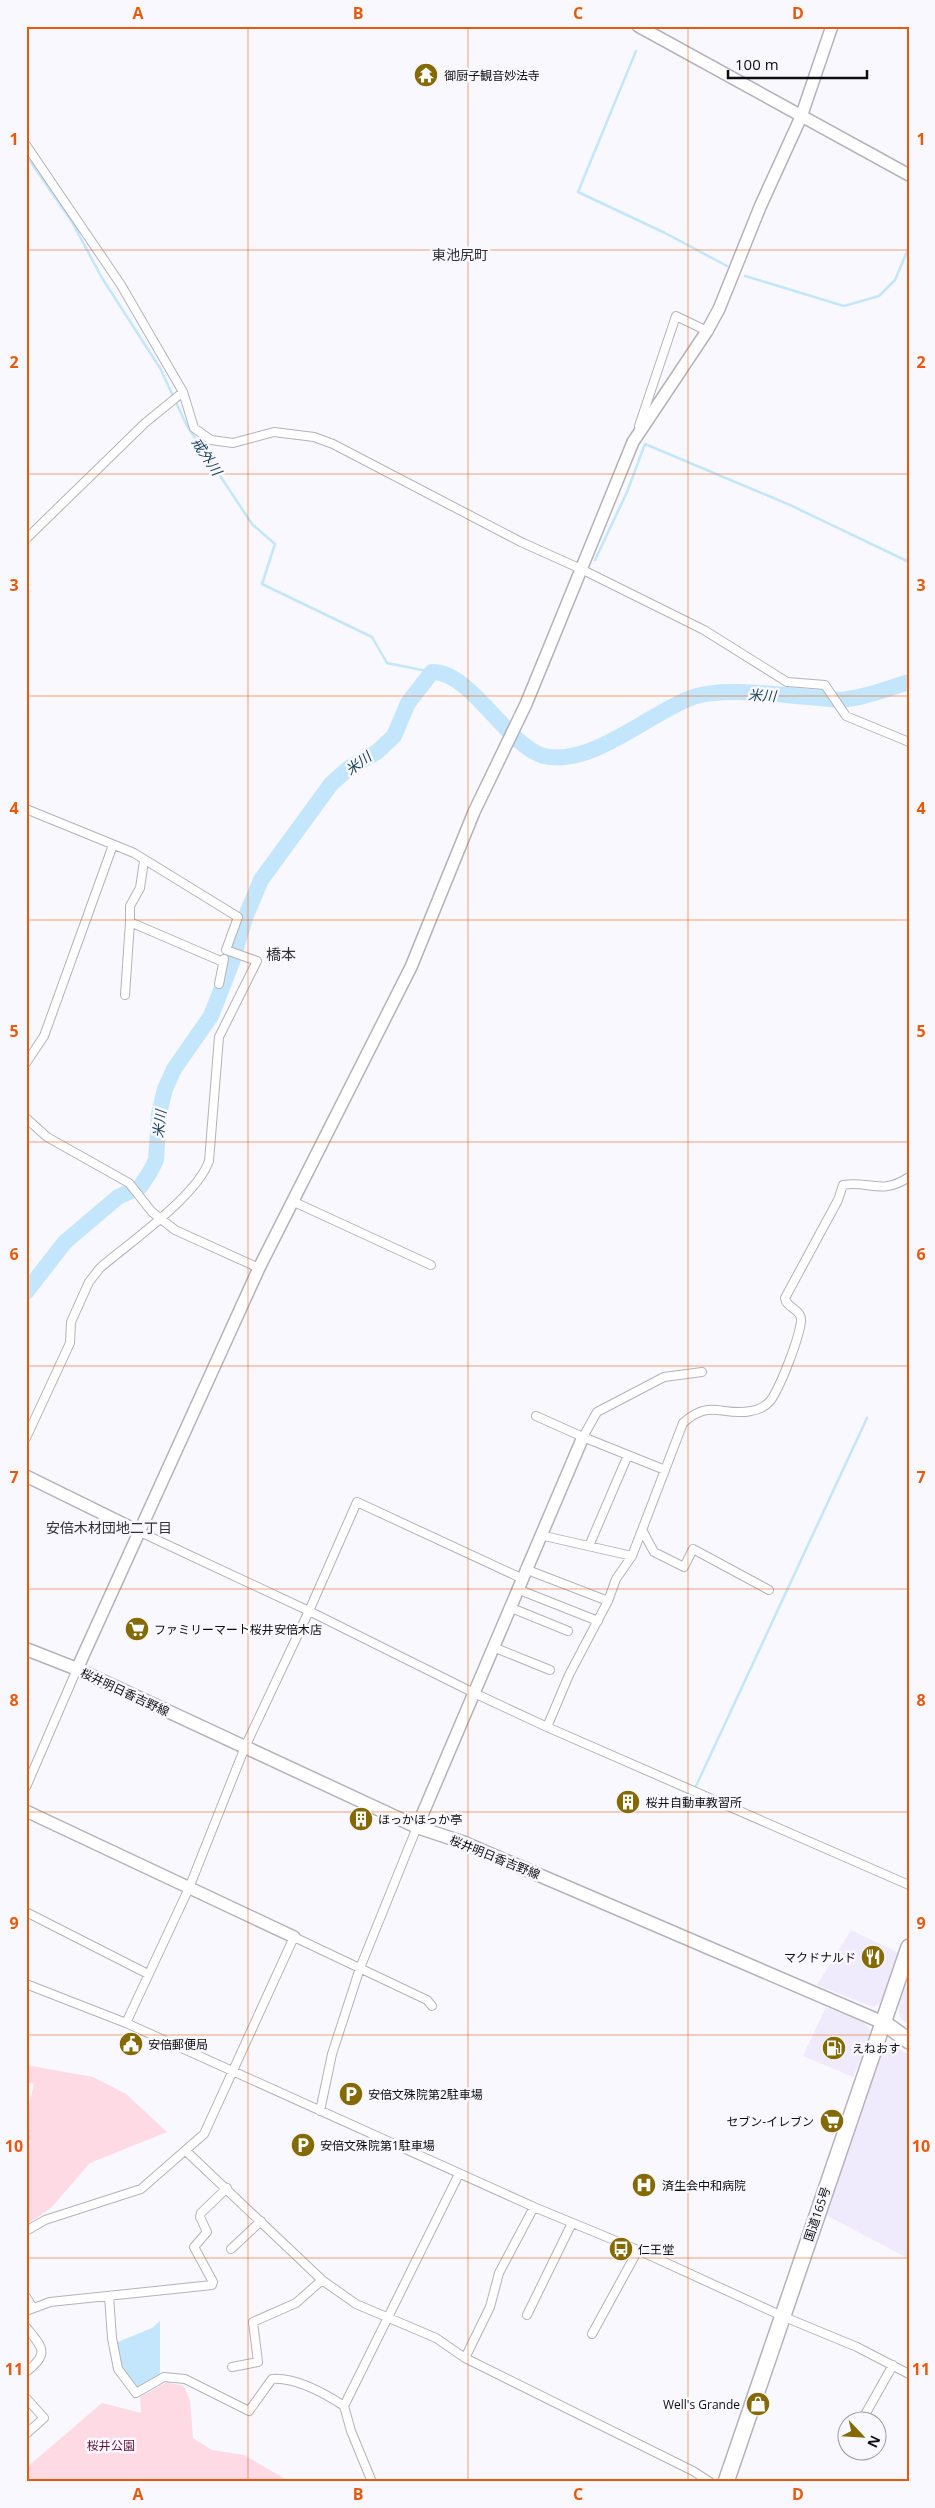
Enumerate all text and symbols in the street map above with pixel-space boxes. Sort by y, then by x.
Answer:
text: A [132,2,144,24]
text: B [353,2,363,24]
text: C [573,2,583,24]
text: D [792,2,804,24]
scale bar [728,48,866,80]
text: 100 m [735,54,779,74]
temple icon: 御厨子観音妙法寺 [413,62,439,88]
place label: 御厨子観音妙法寺 [444,67,540,84]
text: 1 [9,128,19,150]
text: 1 [916,128,926,150]
district label: 東池尻町 [432,245,488,264]
text: 2 [9,351,19,373]
text: 2 [916,351,926,373]
water label: 戒外川 [187,433,228,480]
text: 3 [9,574,19,596]
text: 3 [916,574,926,596]
water label: 米川 [748,685,778,705]
water label: 米川 [341,746,376,779]
text: 4 [9,797,19,819]
text: 4 [916,797,926,819]
district label: 橋本 [266,944,296,964]
text: 5 [9,1020,19,1042]
text: 5 [916,1020,926,1042]
water label: 米川 [148,1107,170,1139]
text: 6 [9,1243,19,1265]
text: 6 [916,1243,926,1265]
text: 7 [9,1466,19,1488]
text: 7 [916,1466,926,1488]
district label: 安倍木材団地二丁目 [46,1518,172,1537]
supermarket icon: ファミリーマート桜井安倍木店 [124,1616,150,1642]
place label: ファミリーマート桜井安倍木店 [154,1621,322,1638]
street label: 桜井明日香吉野線 [78,1664,172,1720]
text: 8 [9,1689,19,1711]
text: 8 [916,1689,926,1711]
building icon: 桜井自動車教習所 [615,1789,641,1815]
place label: 桜井自動車教習所 [646,1794,742,1811]
building icon: ほっかほっか亭 [348,1806,374,1832]
place label: ほっかほっか亭 [378,1811,462,1828]
street label: 桜井明日香吉野線 [447,1831,543,1883]
text: 9 [9,1912,19,1934]
text: 9 [916,1912,926,1934]
restaurant icon: マクドナルド [860,1944,886,1970]
place label: マクドナルド [784,1949,856,1966]
public building icon: 安倍郵便局 [118,2031,144,2057]
fuel station icon: えねおす [821,2035,847,2061]
place label: 安倍郵便局 [148,2036,208,2053]
place label: えねおす [852,2040,900,2057]
parking icon: 安倍文殊院第2駐車場 [338,2081,364,2107]
place label: 安倍文殊院第2駐車場 [368,2086,483,2103]
supermarket icon: セブン-イレブン [819,2108,845,2134]
place label: セブン-イレブン [726,2113,814,2130]
parking icon: 安倍文殊院第1駐車場 [290,2132,316,2158]
text: 10 [5,2135,23,2157]
text: 10 [912,2135,930,2157]
place label: 安倍文殊院第1駐車場 [320,2137,435,2154]
hospital icon: 済生会中和病院 [631,2172,657,2198]
place label: 済生会中和病院 [662,2177,746,2194]
street label: 国道165号 [800,2184,834,2244]
bus stop icon: 仁王堂 [608,2236,634,2262]
place label: 仁王堂 [638,2241,674,2258]
text: 11 [5,2358,23,2380]
text: 11 [912,2358,930,2380]
shop icon: Well's Grande [745,2391,771,2417]
place label: Well's Grande [663,2396,740,2413]
north arrow [838,2410,888,2460]
text: N [863,2433,885,2451]
park label: 桜井公園 [87,2437,135,2454]
text: A [132,2483,144,2505]
text: B [353,2483,363,2505]
text: C [573,2483,583,2505]
text: D [792,2483,804,2505]

